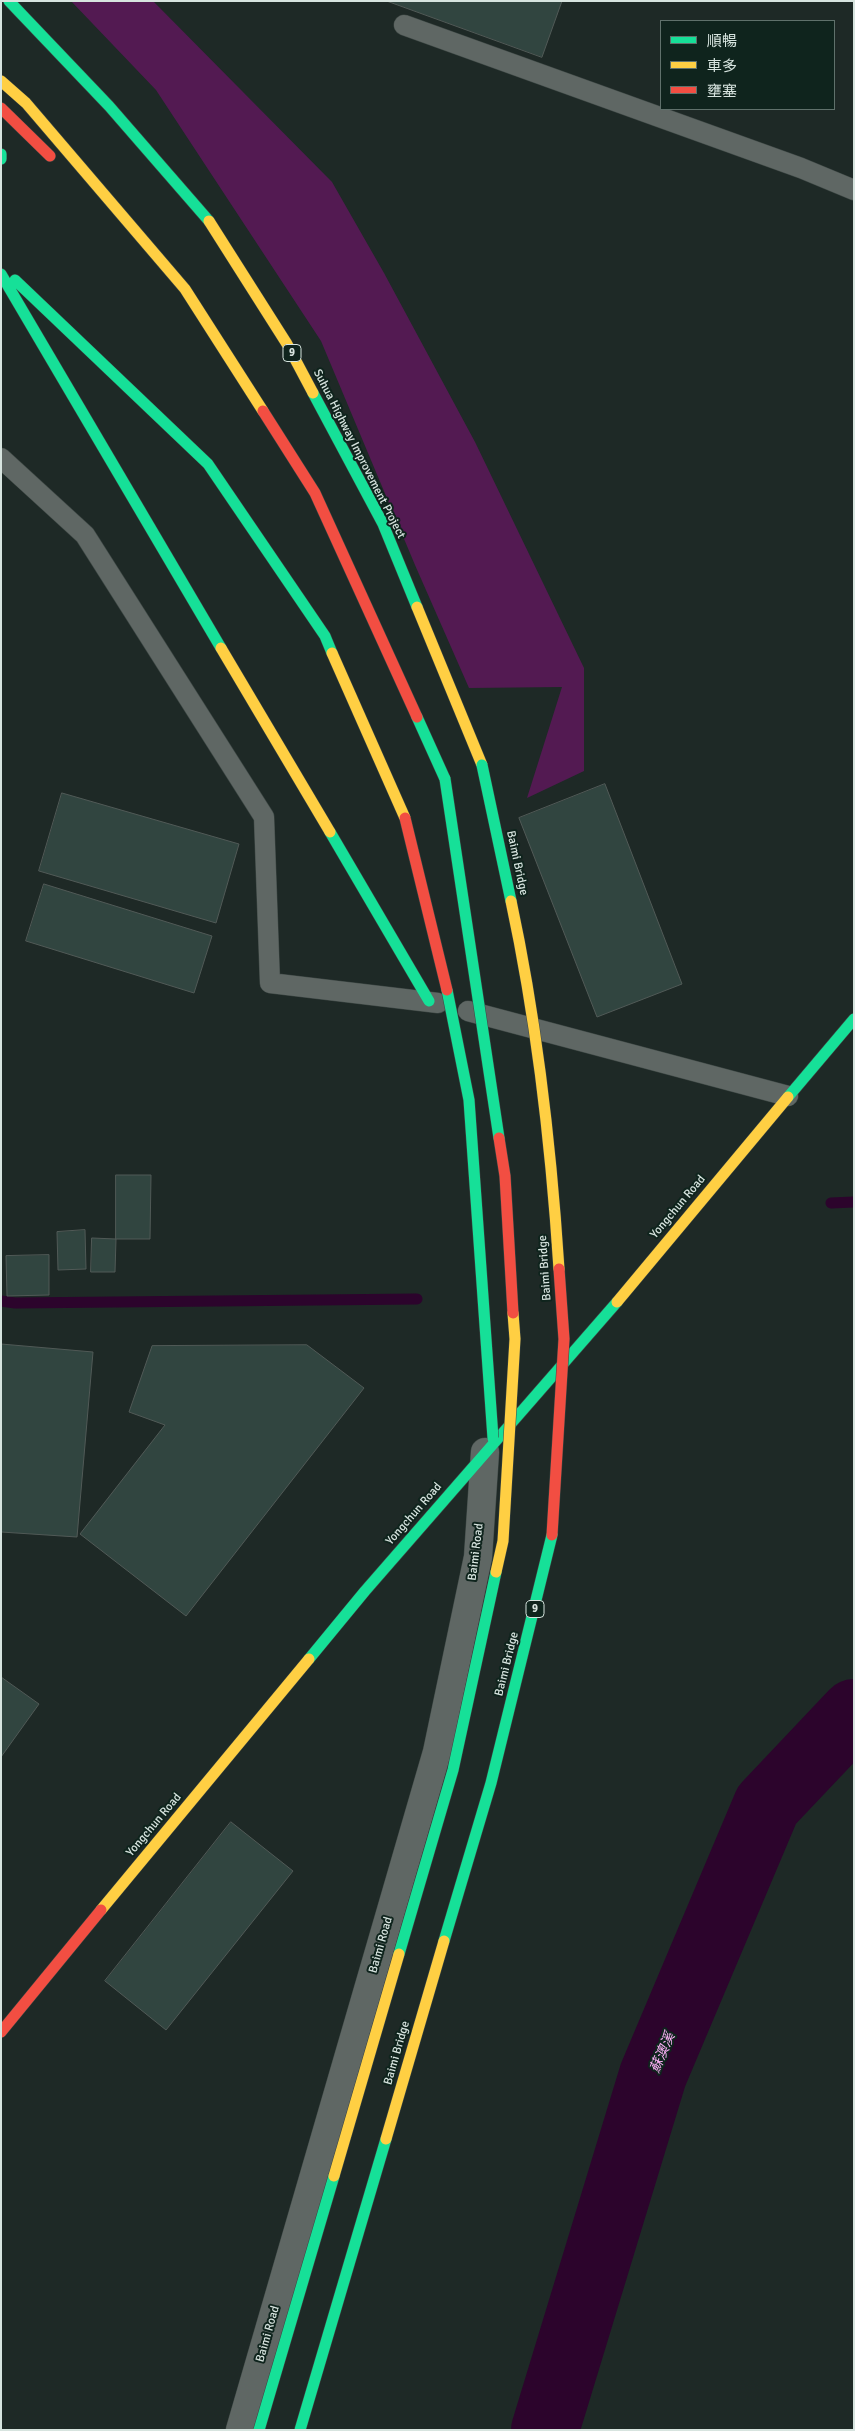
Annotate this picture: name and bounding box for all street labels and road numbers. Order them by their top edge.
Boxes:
road number: 9 [283,344,301,362]
street label: Suhua Highway Improvement Project [310,367,408,541]
street label: Baimi Bridge [503,829,531,897]
street label: Yongchun Road [647,1172,709,1242]
street label: Baimi Bridge [536,1235,554,1301]
street label: Yongchun Road [383,1480,445,1548]
street label: Baimi Road [465,1522,487,1582]
road number: 9 [526,1600,544,1618]
street label: Baimi Bridge [492,1630,522,1698]
street label: Yongchun Road [123,1790,185,1860]
street label: Baimi Road [366,1915,396,1975]
street label: Baimi Bridge [381,2019,413,2087]
street label: Baimi Road [253,2304,283,2364]

